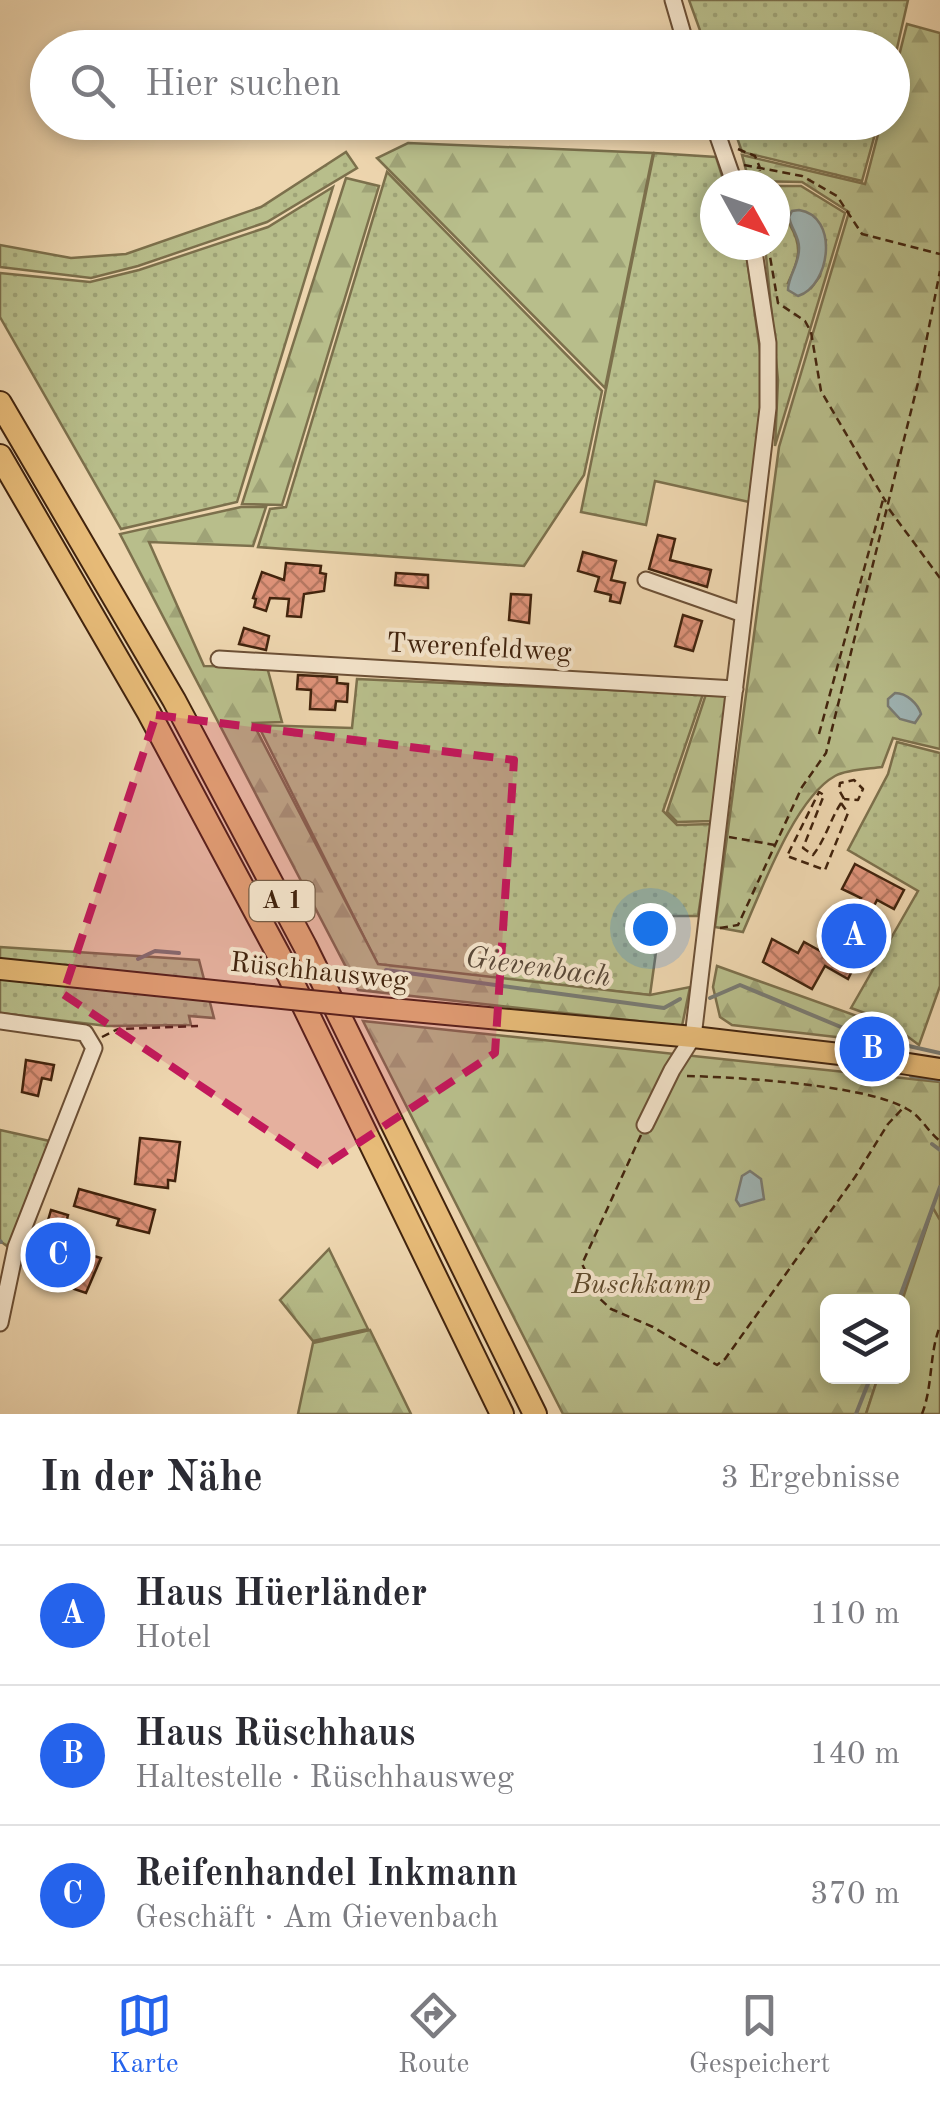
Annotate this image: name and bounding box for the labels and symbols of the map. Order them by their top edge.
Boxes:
north arrow [700,170,790,260]
street label: Twerenfeldweg [386,630,572,668]
road number: A 1 [250,881,314,921]
pin: A [822,898,886,974]
your location [625,903,676,954]
water label: Gievenbach [463,943,613,993]
street label: Rüschhausweg [228,950,410,996]
pin: B [840,1012,904,1086]
pin: C [26,1218,90,1292]
park label: Buschkamp [570,1272,711,1300]

